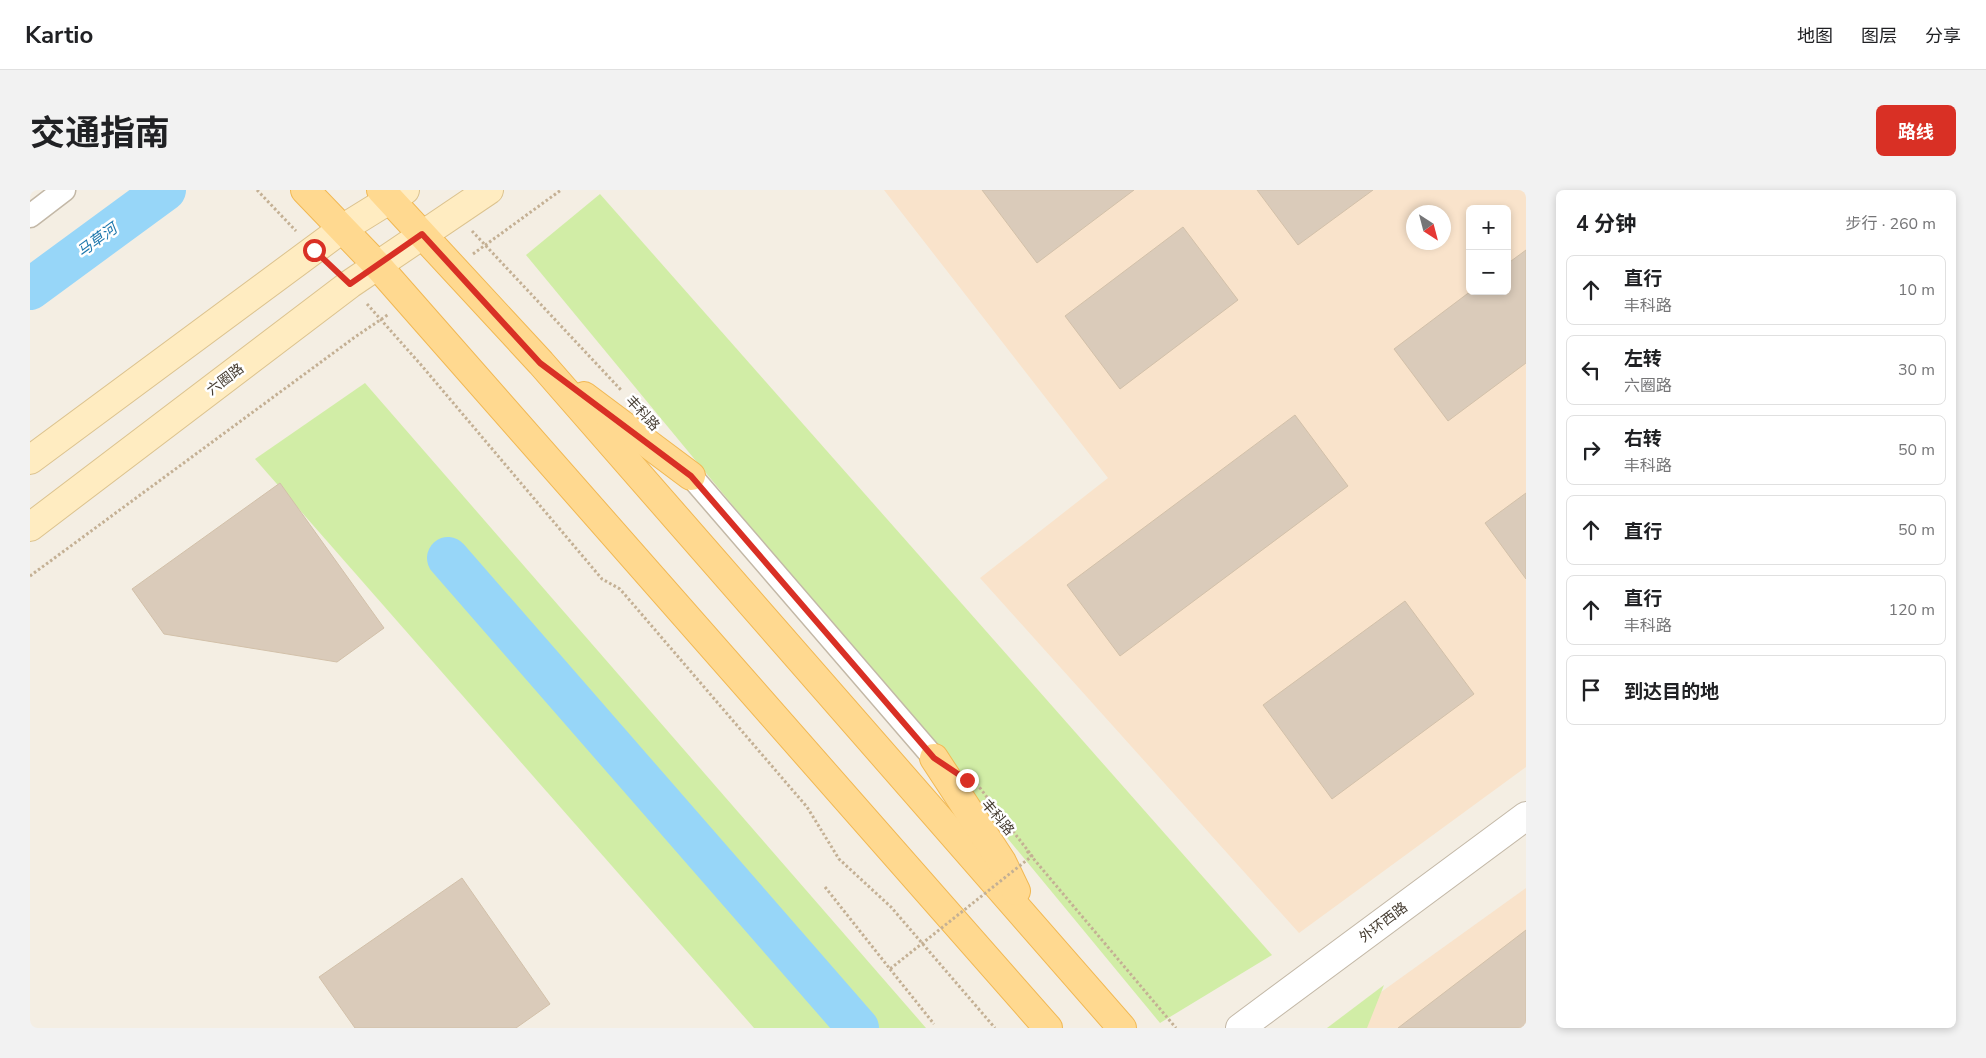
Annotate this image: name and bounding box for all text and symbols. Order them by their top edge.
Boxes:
text: Kartio [25,19,93,51]
text: 地图 [1797,24,1833,48]
text: 图层 [1861,24,1897,48]
text: 分享 [1925,24,1961,48]
button: 路线 [1876,105,1956,156]
text: 交通指南 [30,110,170,157]
north arrow [1406,205,1451,250]
map controls [1466,205,1511,295]
button: + [1466,205,1511,250]
text: 4 分钟 [1576,210,1636,238]
text: 步行 · 260 m [1846,213,1936,235]
water label: 马草河 [73,217,124,261]
route start [303,239,326,262]
button: − [1466,250,1511,295]
text: 直行 [1624,266,1662,292]
icon: ahead [1577,276,1605,304]
text: 10 m [1898,279,1935,301]
text: 丰科路 [1624,295,1672,317]
text: 左转 [1624,346,1662,372]
icon: left [1577,356,1605,384]
street label: 六圈路 [203,359,248,400]
text: 30 m [1898,359,1935,381]
text: 六圈路 [1624,375,1672,397]
street label: 丰科路 [621,392,664,435]
text: 右转 [1624,426,1662,452]
icon: right [1577,436,1605,464]
text: 50 m [1898,439,1935,461]
text: 丰科路 [1624,455,1672,477]
icon: ahead [1577,516,1605,544]
text: 直行 [1624,519,1662,545]
text: 50 m [1898,519,1935,541]
text: 直行 [1624,586,1662,612]
icon: ahead [1577,596,1605,624]
text: 120 m [1888,599,1935,621]
text: 丰科路 [1624,615,1672,637]
icon: arrive [1577,676,1605,704]
text: 到达目的地 [1624,679,1719,705]
route end [956,769,979,792]
street label: 丰科路 [977,795,1018,840]
street label: 外环西路 [1355,898,1411,947]

